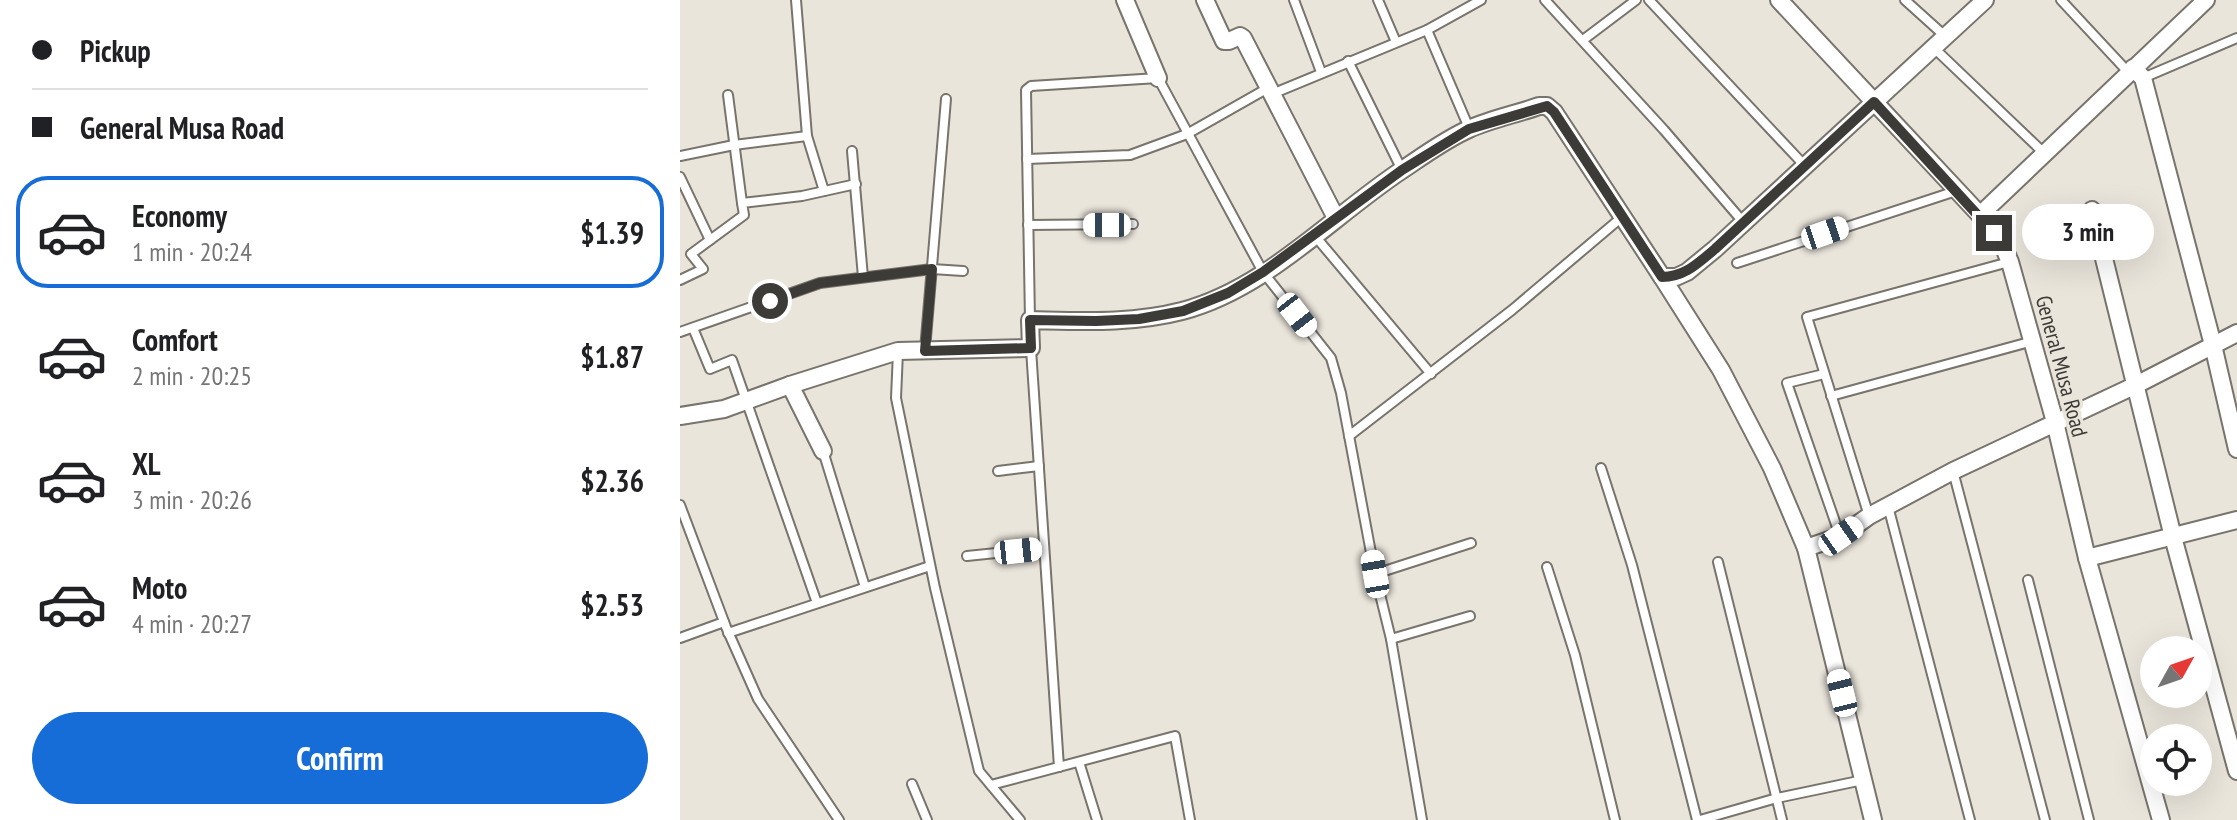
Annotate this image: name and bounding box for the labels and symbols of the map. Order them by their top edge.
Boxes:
callout: 3 min [2022,205,2154,261]
car [1083,213,1131,237]
car [1798,214,1852,252]
route end [1976,215,2012,251]
route start [752,283,788,319]
car [1273,289,1321,341]
street label: General Musa Road [2030,292,2094,440]
car [1814,512,1868,560]
car [993,537,1043,565]
car [1359,548,1391,600]
north arrow [2140,636,2212,708]
car [1825,667,1859,719]

